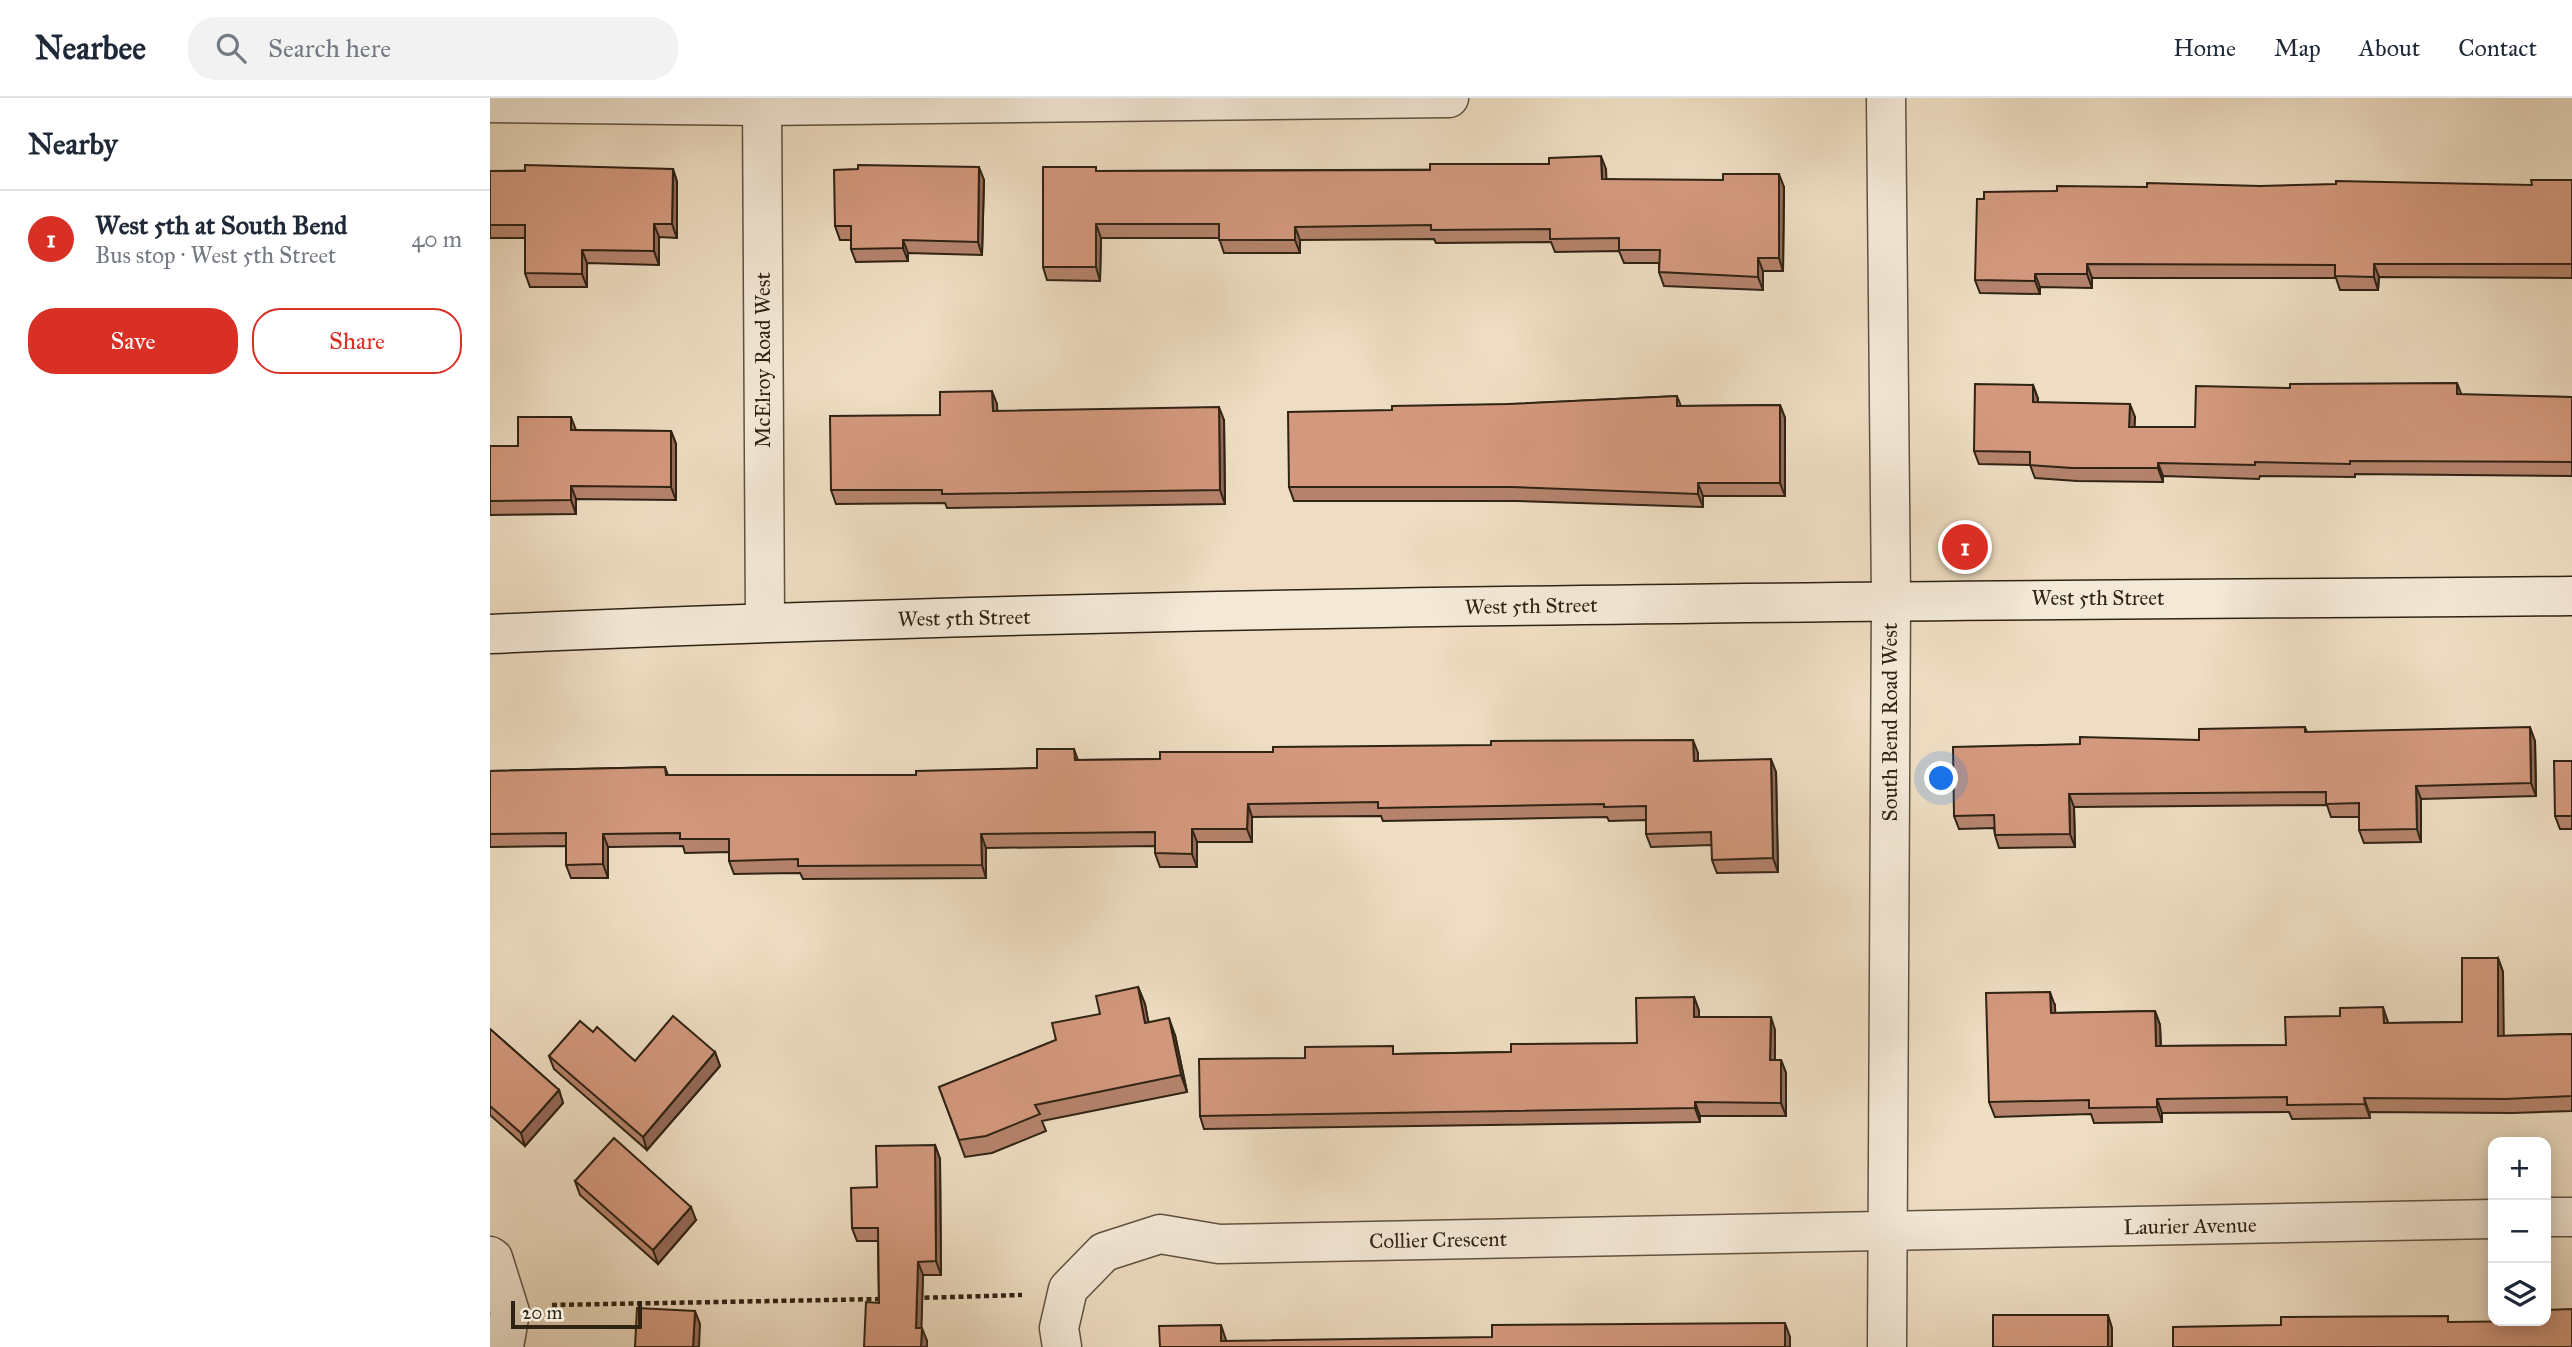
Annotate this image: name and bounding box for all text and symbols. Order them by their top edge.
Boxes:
search box [188,17,678,80]
text: Nearbee [35,28,146,68]
icon: search [212,29,250,67]
text: Search here [268,32,391,64]
text: Home [2173,33,2236,63]
text: Map [2274,33,2321,63]
text: About [2359,33,2420,63]
text: Contact [2458,33,2537,63]
text: Nearby [28,126,118,162]
text: West 5th at South Bend [95,209,347,241]
text: 1 [46,225,56,253]
text: 40 m [412,225,462,253]
text: Bus stop · West 5th Street [95,241,336,269]
street label: McElroy Road West [750,272,776,448]
button: Save [28,308,238,374]
button: Share [252,308,462,374]
pin: 1 [1942,521,1988,573]
street label: West 5th Street [2031,585,2165,611]
street label: West 5th Street [1464,592,1598,620]
street label: West 5th Street [897,604,1031,632]
street label: South Bend Road West [1877,622,1903,821]
your location [1924,761,1958,795]
map controls [2488,1137,2551,1326]
button: + [2488,1137,2551,1200]
button: − [2488,1200,2551,1263]
street label: Laurier Avenue [2123,1212,2257,1240]
street label: Collier Crescent [1369,1226,1508,1254]
button: layers [2488,1263,2551,1326]
scale bar [511,1298,642,1330]
text: 20 m [522,1301,563,1324]

